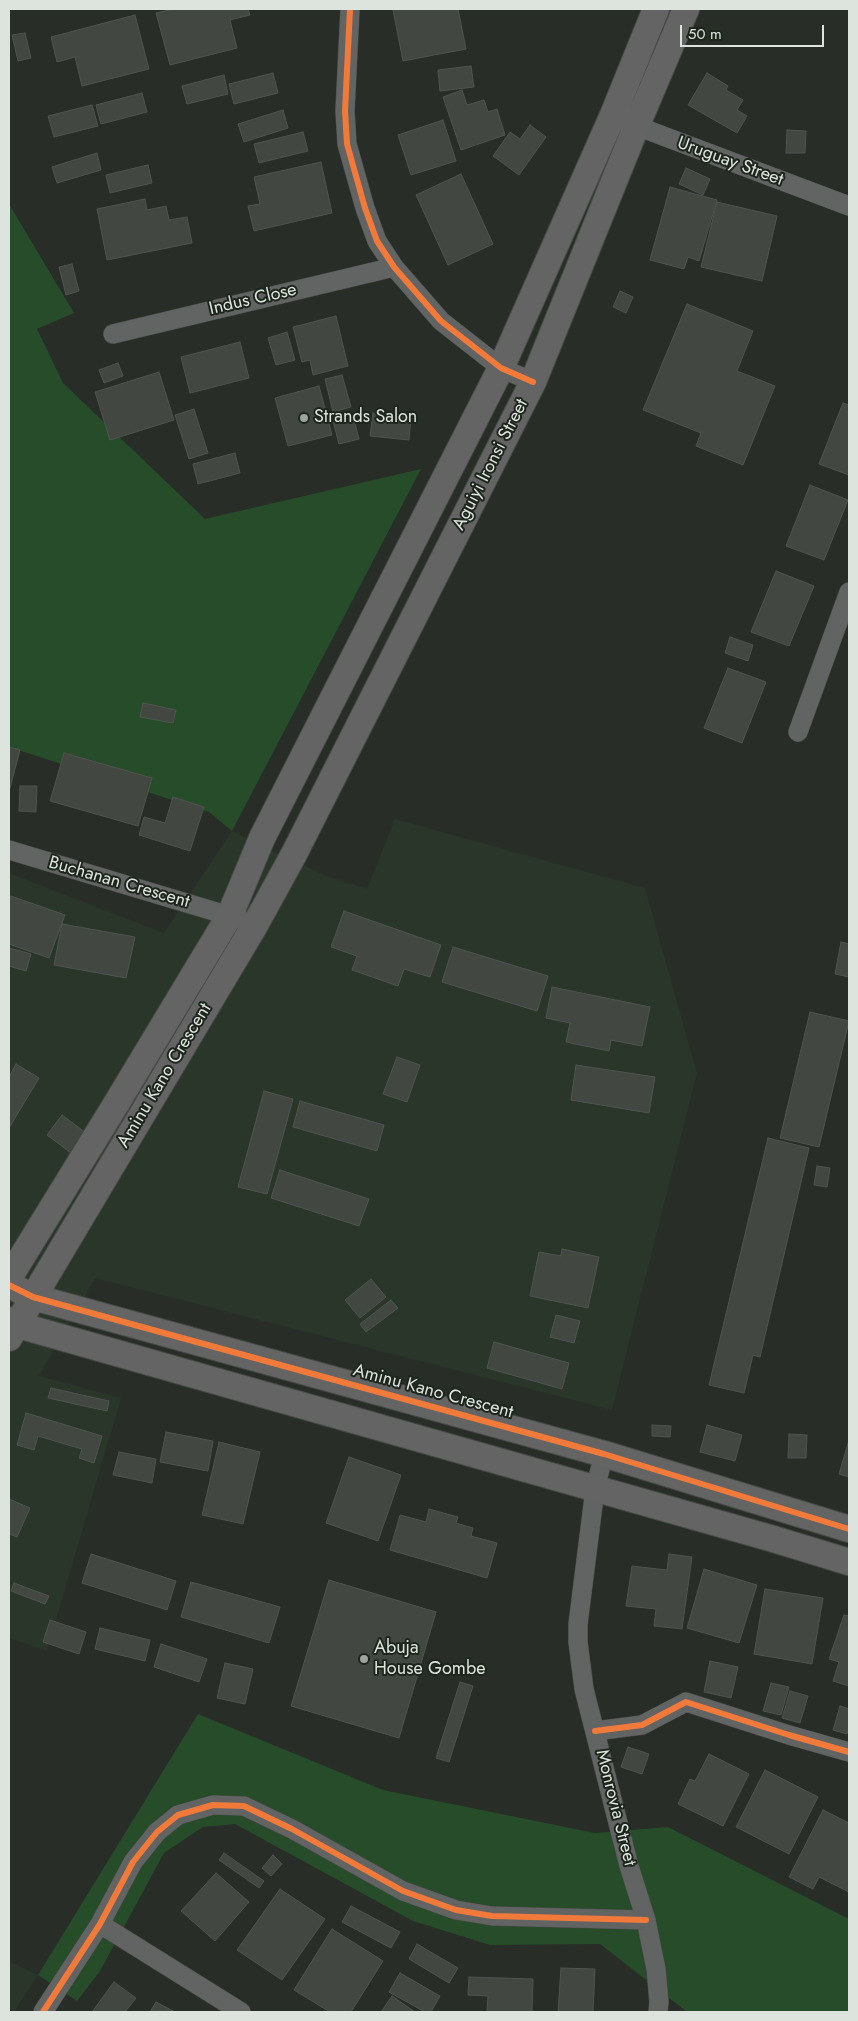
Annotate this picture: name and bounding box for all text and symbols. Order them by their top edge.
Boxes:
scale bar [683,15,827,47]
text: 50 m [688,23,722,45]
street label: Uruguay Street [674,133,786,191]
street label: Indus Close [207,279,299,321]
street label: Aguiyi Ironsi Street [449,396,533,534]
place label: Strands Salon [314,407,417,429]
marker: Strands Salon [298,412,310,424]
street label: Buchanan Crescent [46,853,192,913]
street label: Aminu Kano Crescent [113,1000,217,1152]
street label: Aminu Kano Crescent [351,1360,515,1424]
place label: Abuja House Gombe [374,1638,485,1680]
marker: Abuja House Gombe [358,1653,370,1665]
street label: Monrovia Street [590,1748,640,1868]

